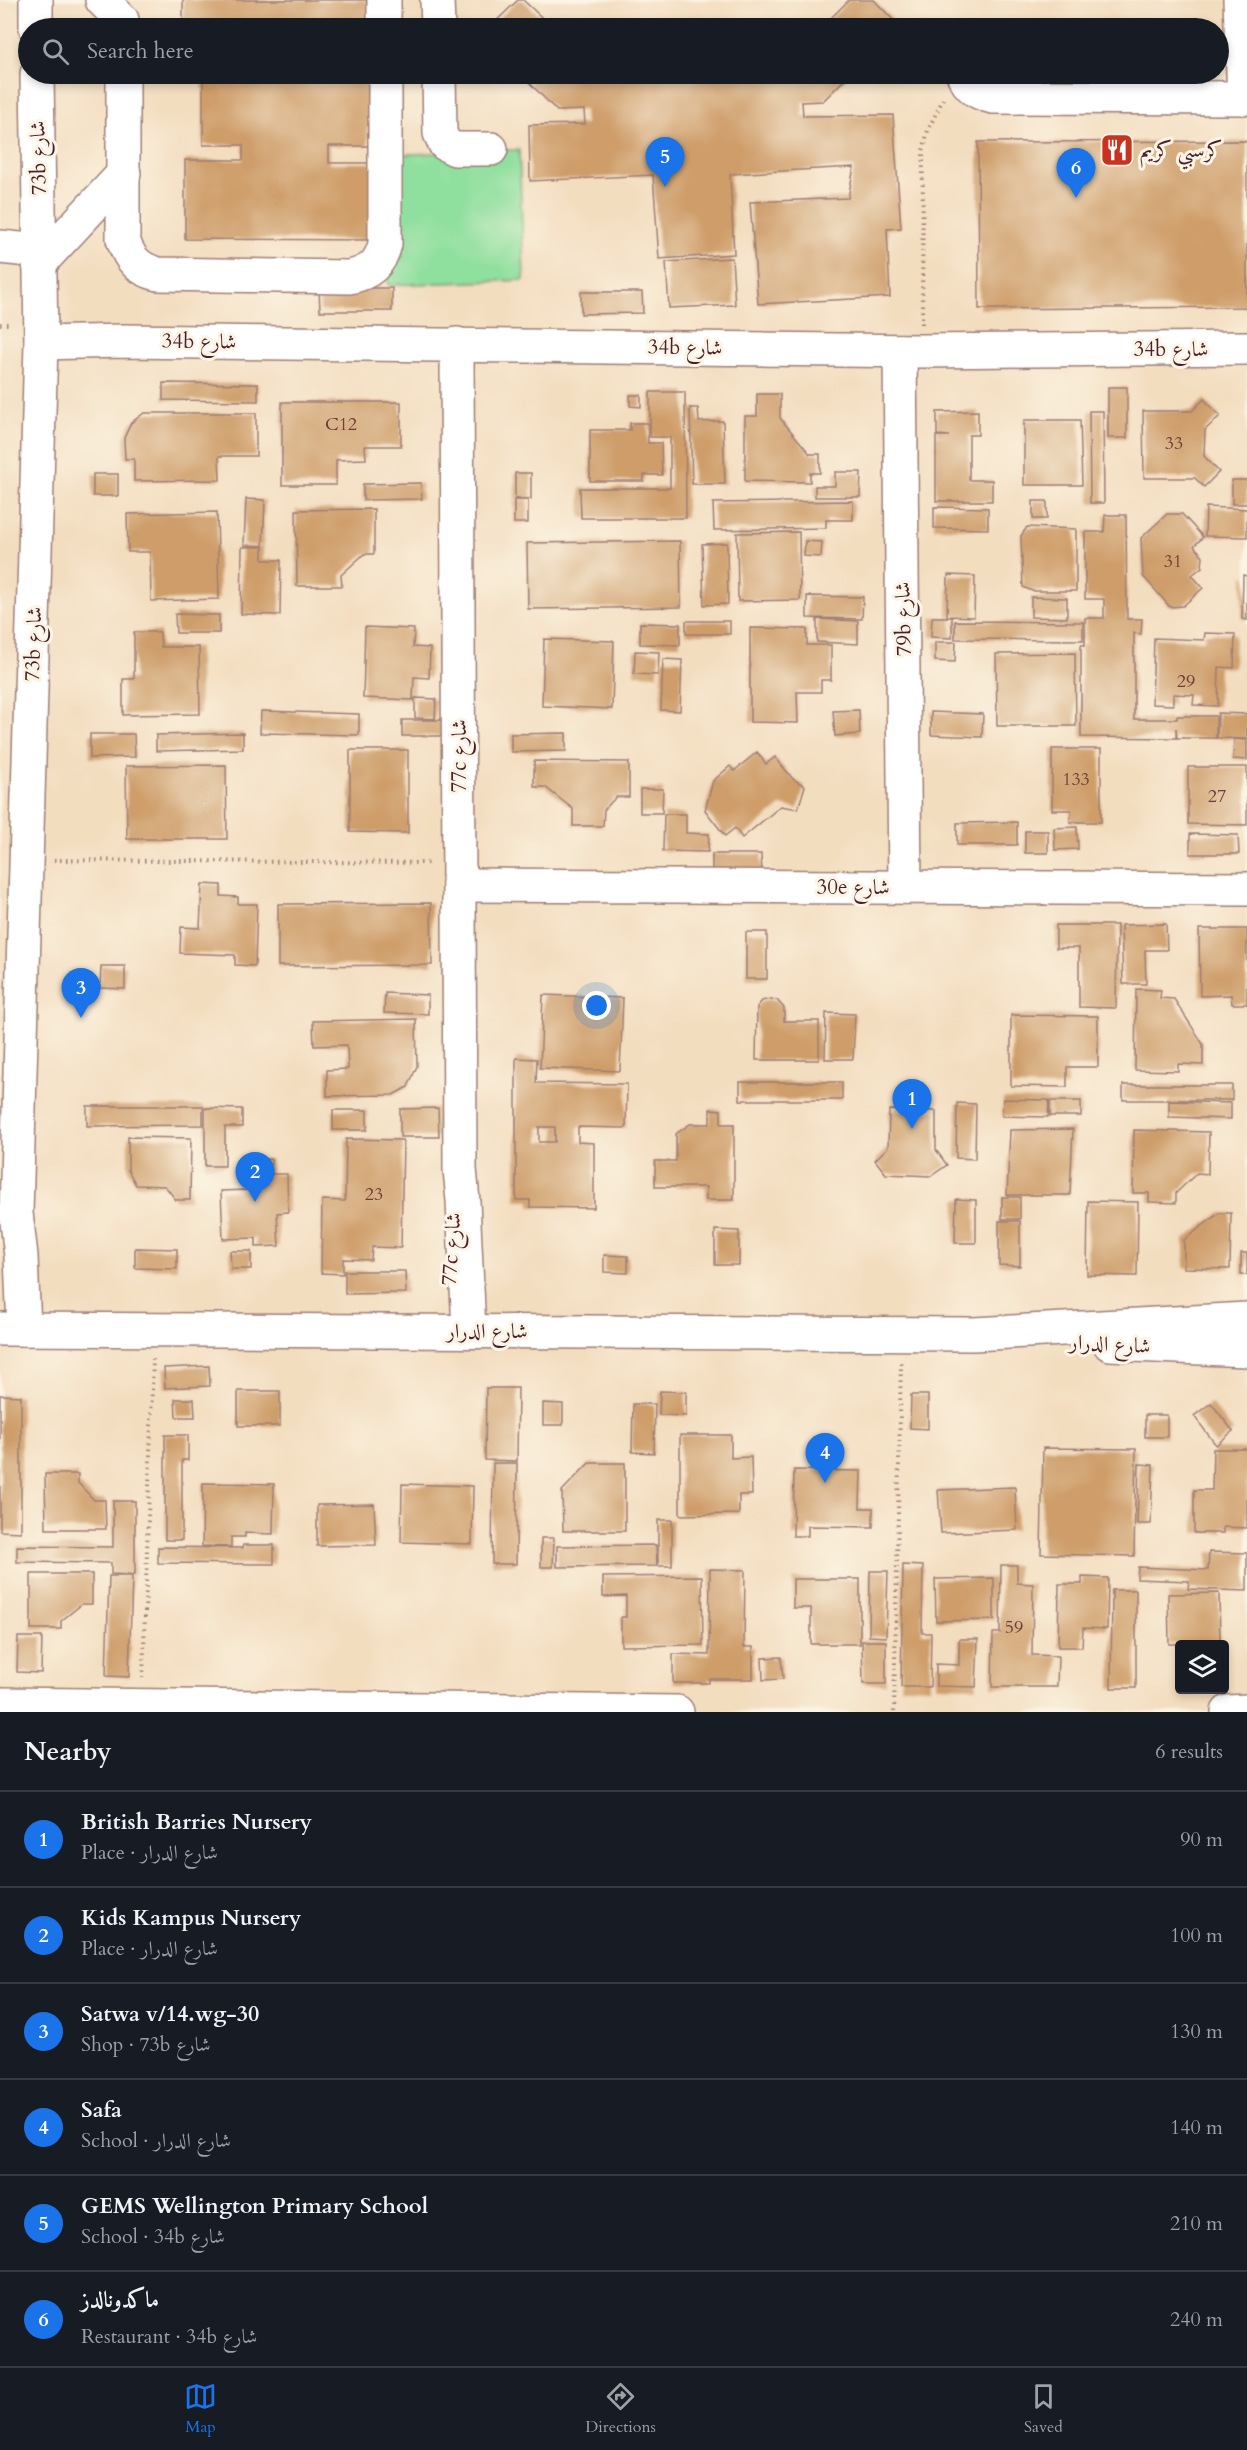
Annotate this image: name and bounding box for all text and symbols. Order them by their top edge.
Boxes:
search box [18,18,1229,84]
icon: search [39,35,72,68]
text: Search here [87,36,194,66]
street label: 73b شارع [23,120,57,196]
restaurant icon: كرسبي كريم [1099,132,1135,168]
place label: كرسبي كريم [1140,136,1222,170]
pin: 5 [646,138,684,187]
pin: 6 [1056,148,1096,198]
street label: 34b شارع [161,326,237,360]
street label: 34b شارع [647,332,723,366]
street label: 34b شارع [1134,335,1208,367]
house number: C12 [325,412,357,437]
house number: 33 [1165,431,1183,456]
house number: 31 [1164,549,1182,574]
street label: 79b شارع [888,581,922,657]
street label: 73b شارع [18,606,52,682]
house number: 29 [1177,669,1195,694]
street label: 77c شارع [445,719,477,793]
house number: 133 [1062,767,1090,792]
house number: 27 [1208,784,1226,809]
street label: 30e شارع [816,873,890,905]
pin: 3 [62,968,100,1018]
your location [582,991,611,1020]
pin: 1 [892,1080,932,1129]
pin: 2 [236,1152,274,1202]
house number: 23 [365,1182,383,1207]
street label: 77c شارع [434,1212,472,1287]
street label: شارع الدرار [444,1317,528,1349]
street label: شارع الدرار [1067,1328,1151,1364]
pin: 4 [806,1434,844,1483]
house number: 59 [1005,1615,1023,1640]
map controls [1175,1640,1229,1694]
button: layers [1175,1640,1229,1694]
text: Nearby [24,1734,112,1769]
text: 6 results [1155,1738,1223,1765]
text: British Barries Nursery [81,1807,312,1837]
text: 1 [38,1826,49,1853]
text: 90 m [1180,1826,1223,1853]
text: Place · شارع الدرار [81,1839,218,1866]
text: Kids Kampus Nursery [81,1903,301,1933]
text: 2 [38,1922,49,1949]
text: 100 m [1170,1922,1223,1949]
text: Place · شارع الدرار [81,1935,218,1962]
text: Satwa v/14.wg-30 [81,1999,259,2029]
text: 3 [38,2018,49,2045]
text: 130 m [1170,2018,1223,2045]
text: Shop · 73b شارع [81,2031,211,2058]
text: Safa [81,2095,122,2125]
text: 4 [38,2114,49,2141]
text: 140 m [1170,2114,1223,2141]
text: School · شارع الدرار [81,2127,231,2154]
text: GEMS Wellington Primary School [81,2191,428,2221]
text: 5 [38,2210,49,2237]
text: 210 m [1170,2210,1223,2237]
text: School · 34b شارع [81,2223,225,2250]
text: ماكدونالدز [81,2285,159,2315]
text: 6 [38,2306,49,2333]
text: 240 m [1170,2306,1223,2333]
text: Restaurant · 34b شارع [81,2323,257,2350]
tab: Map [184,2380,217,2438]
tab: Directions [585,2380,656,2438]
tab: Saved [1024,2380,1063,2438]

